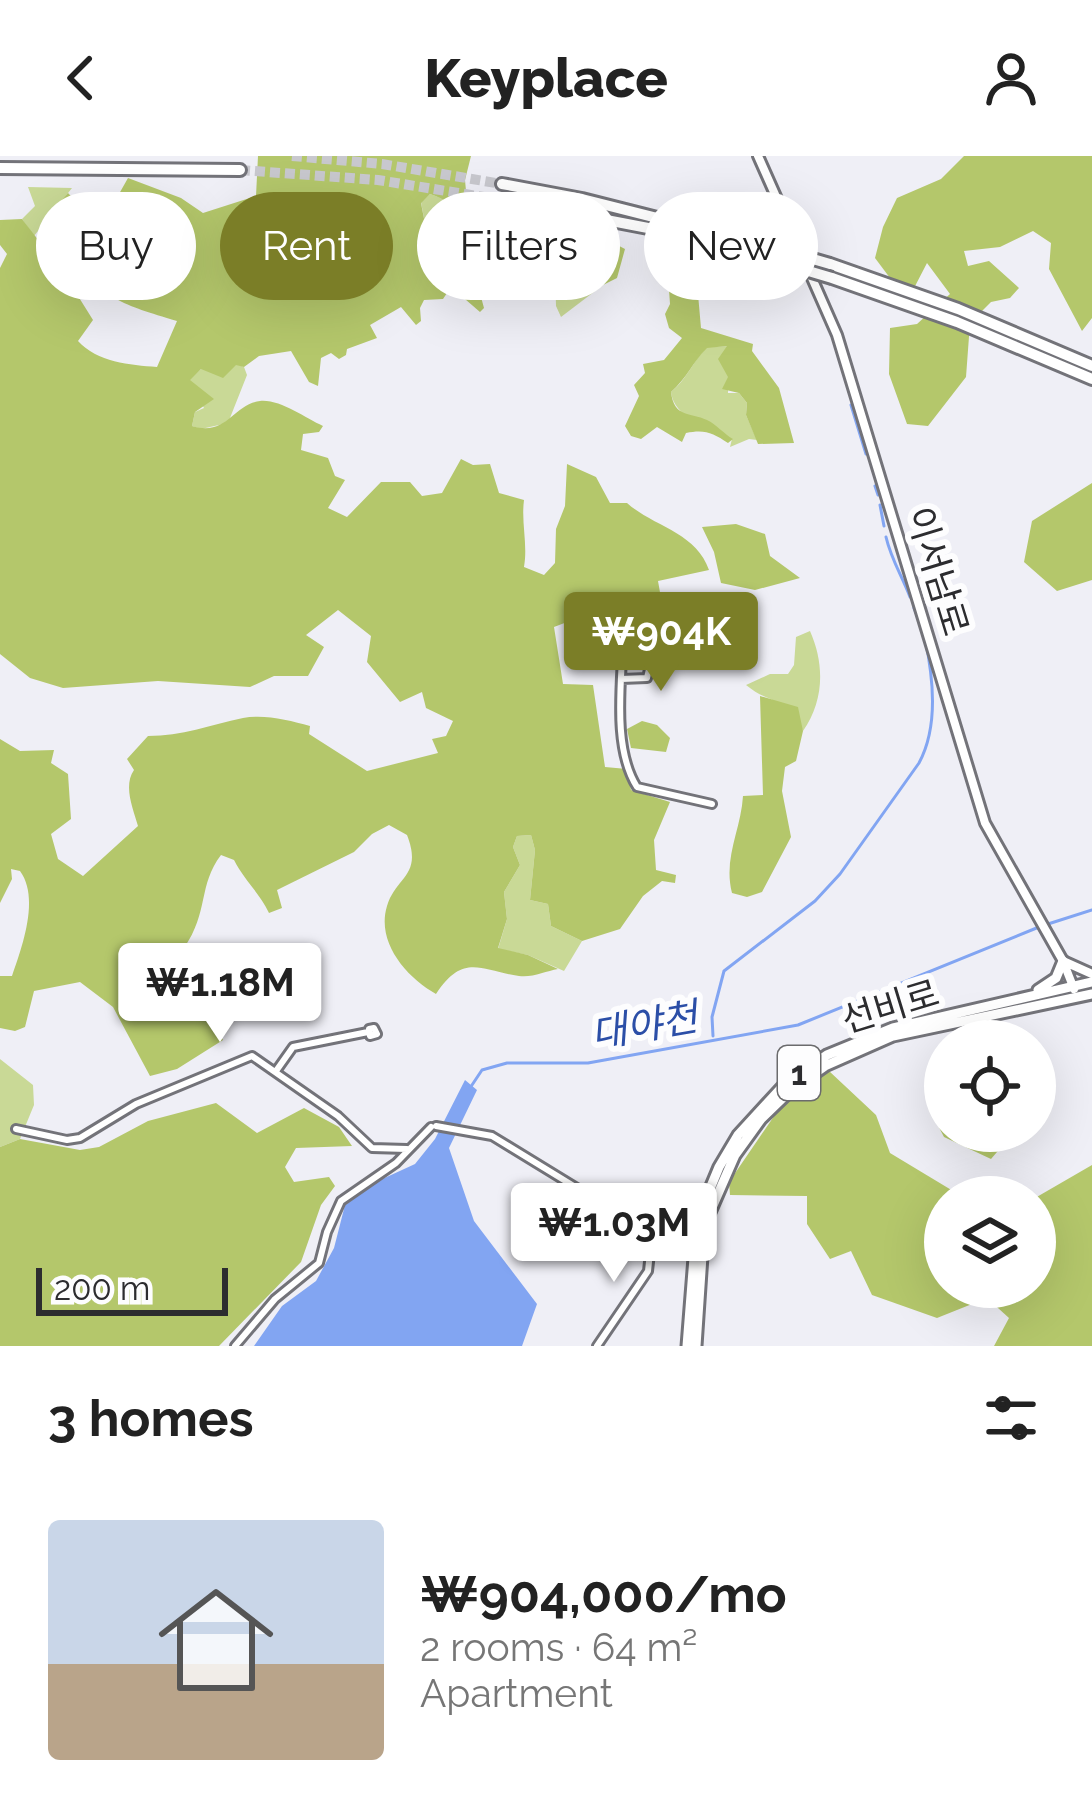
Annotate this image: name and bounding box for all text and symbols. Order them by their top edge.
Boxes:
icon: back [48,45,114,111]
icon: person [978,45,1044,111]
text: Keyplace [424,46,668,110]
chip: Buy [36,192,196,300]
chip: Rent [220,192,393,300]
chip: Filters [417,192,620,300]
chip: New [644,192,818,300]
street label: 이서남로 [899,502,977,640]
pin: ₩904K [577,592,745,694]
text: ₩904K [591,608,731,654]
pin: ₩1.18M [122,943,318,1045]
text: ₩1.18M [145,959,295,1005]
street label: 선비로 [836,971,944,1041]
water label: 대야천 [587,992,705,1057]
map controls [924,1020,1056,1308]
button: locate [924,1020,1056,1152]
road number: 1 [778,1046,820,1100]
button: layers [924,1176,1056,1308]
pin: ₩1.03M [516,1183,712,1285]
text: ₩1.03M [538,1199,690,1245]
scale bar [36,1262,228,1315]
text: 200 m [54,1269,150,1308]
icon: filters [978,1385,1044,1451]
text: 3 homes [48,1388,254,1448]
text: ₩904,000/mo [420,1564,787,1624]
icon: home [144,1568,288,1712]
text: 2 rooms · 64 m² [420,1624,697,1670]
text: Apartment [420,1670,613,1716]

